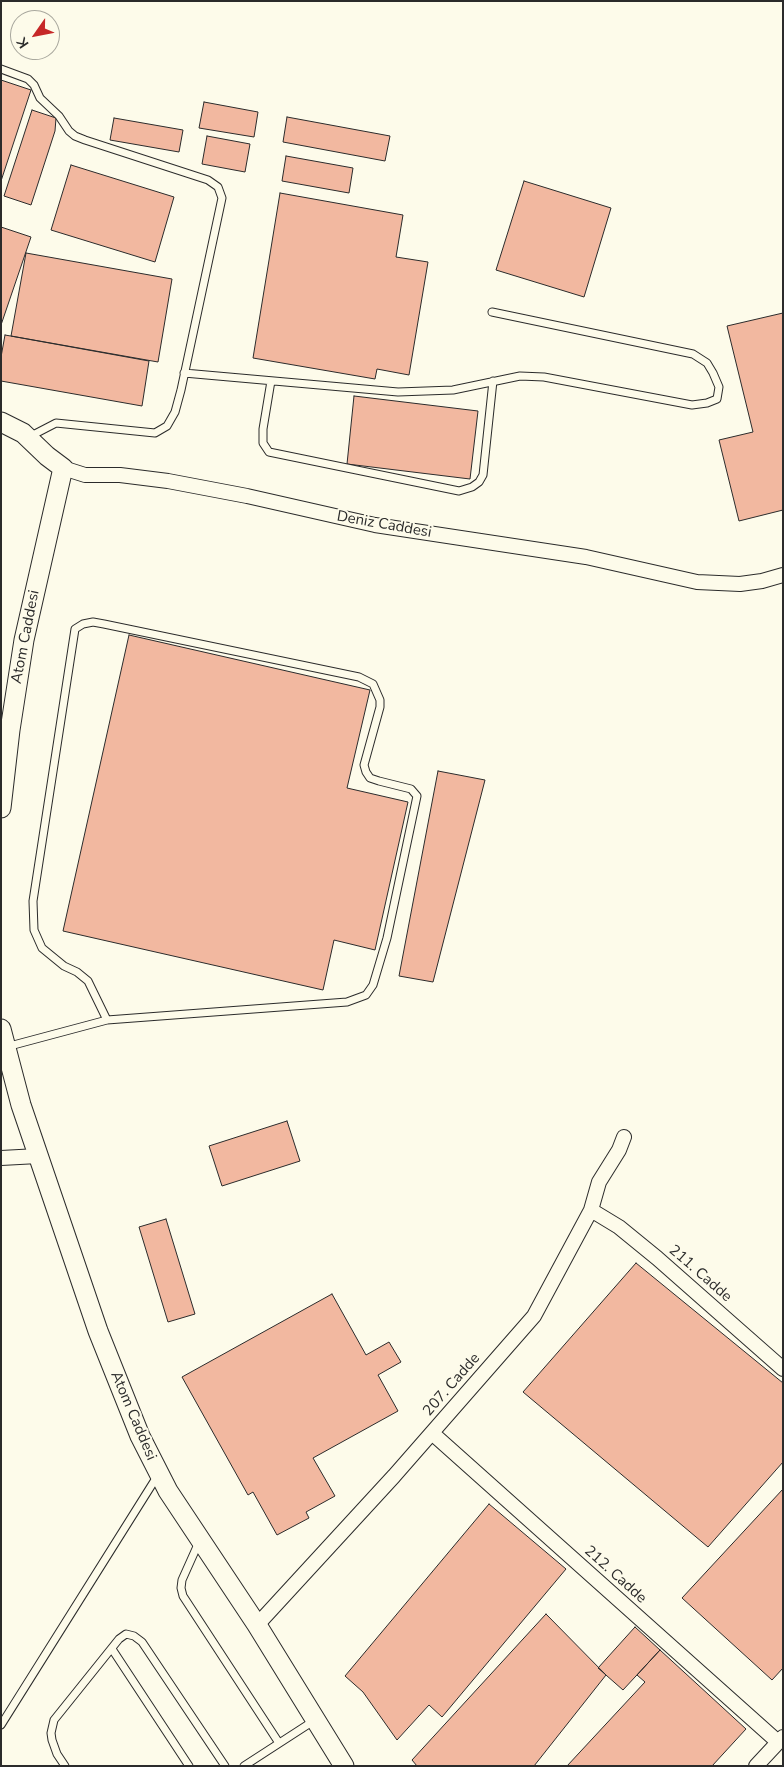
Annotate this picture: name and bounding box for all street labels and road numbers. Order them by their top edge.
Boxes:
street label: Deniz Caddesi [335,508,433,542]
street label: Atom Caddesi [8,589,44,685]
street label: 211. Cadde [665,1242,735,1306]
street label: 207. Cadde [420,1350,484,1420]
street label: Atom Caddesi [106,1369,160,1463]
street label: 212. Cadde [580,1542,650,1608]

